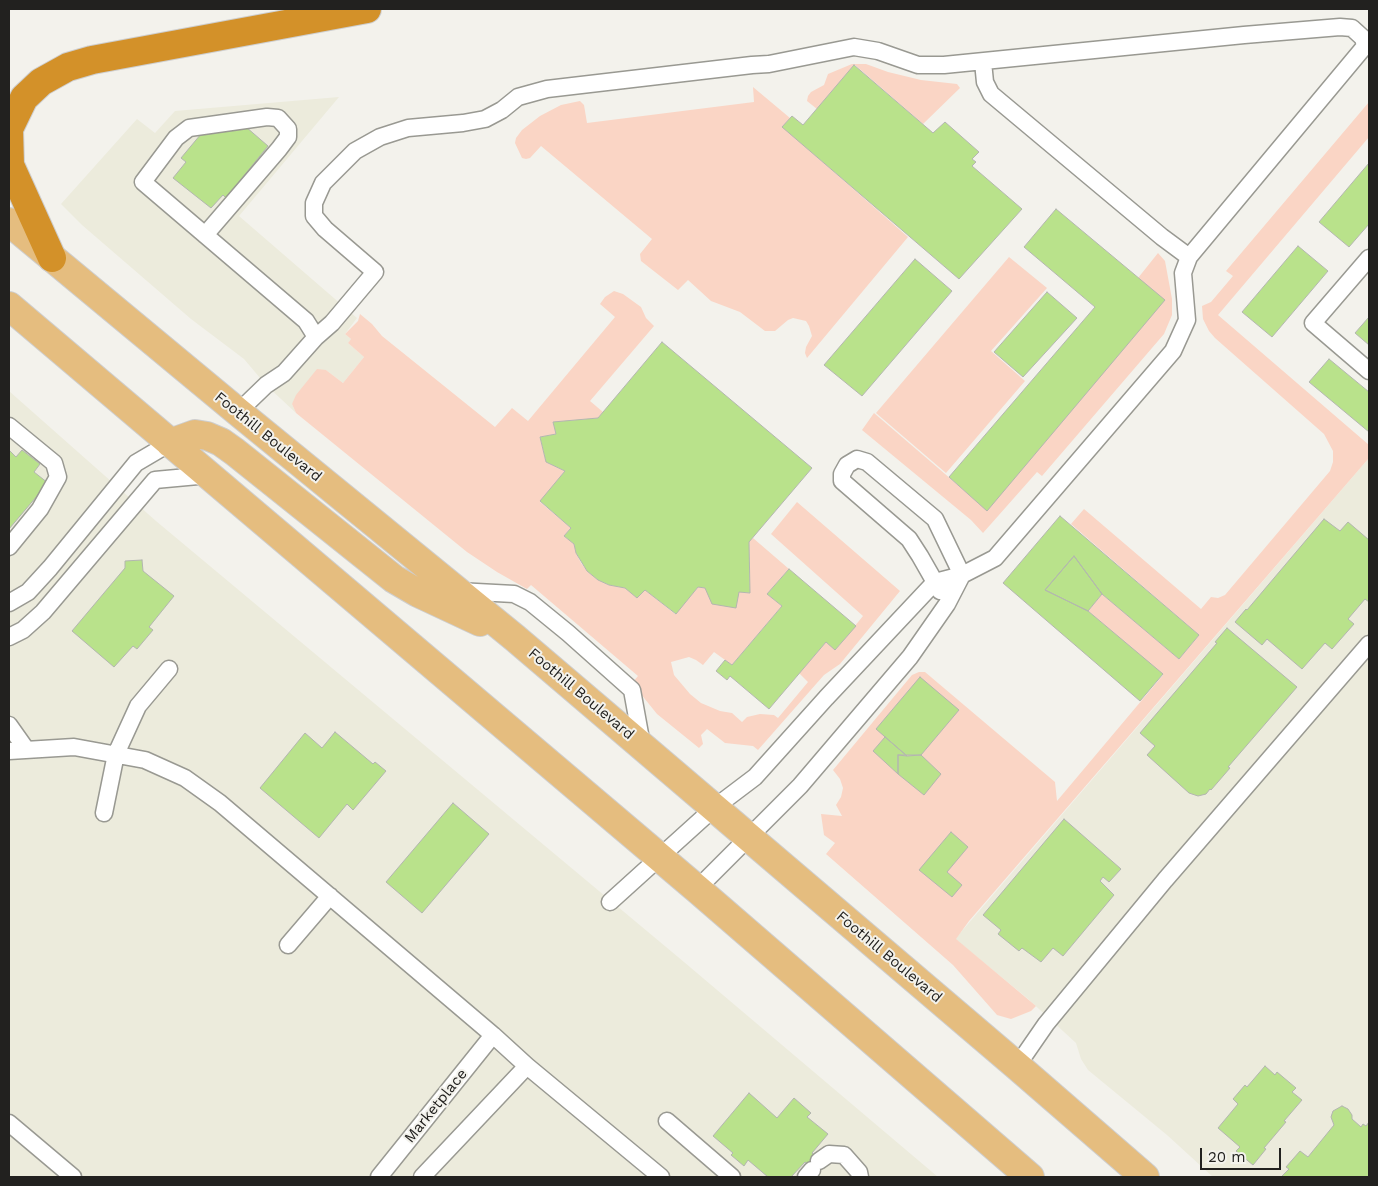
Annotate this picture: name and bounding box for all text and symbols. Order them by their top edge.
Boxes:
street label: Foothill Boulevard [211,388,325,486]
street label: Foothill Boulevard [524,645,638,743]
street label: Foothill Boulevard [832,908,946,1006]
street label: Marketplace [401,1065,471,1147]
scale bar [1203,1138,1284,1170]
text: 20 m [1208,1148,1246,1166]

